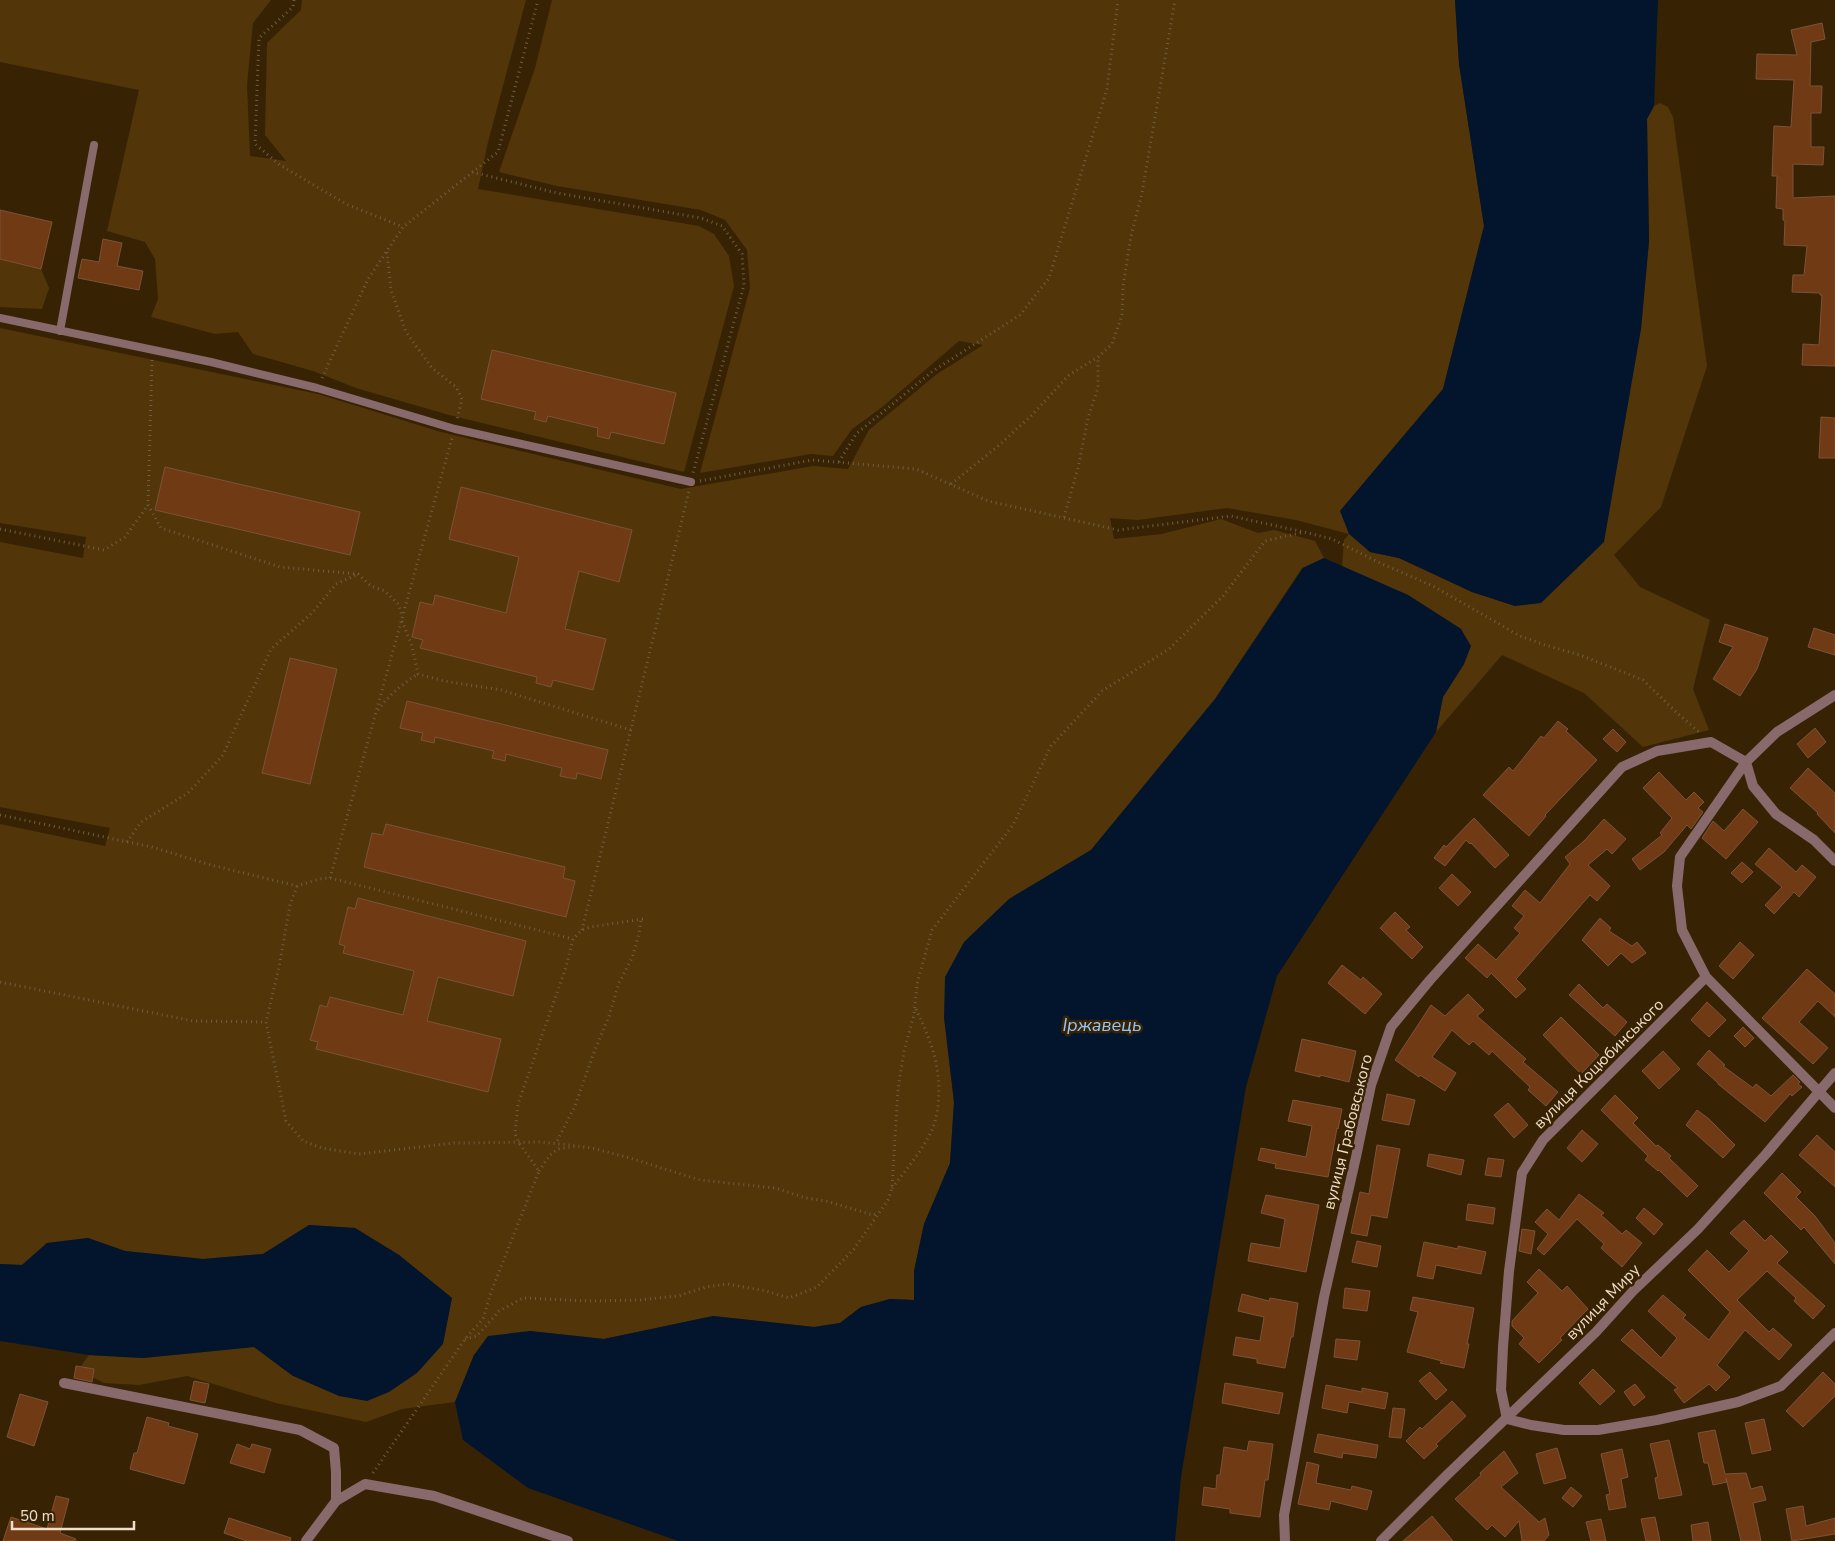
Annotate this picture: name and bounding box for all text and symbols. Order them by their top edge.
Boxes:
street label: вулиця Коцюбинського [1529,994,1669,1134]
water label: Іржавець [1062,1013,1142,1037]
street label: вулиця Грабовського [1318,1052,1378,1212]
street label: вулиця Миру [1561,1259,1645,1345]
scale bar [12,1498,135,1530]
text: 50 m [20,1506,55,1526]

